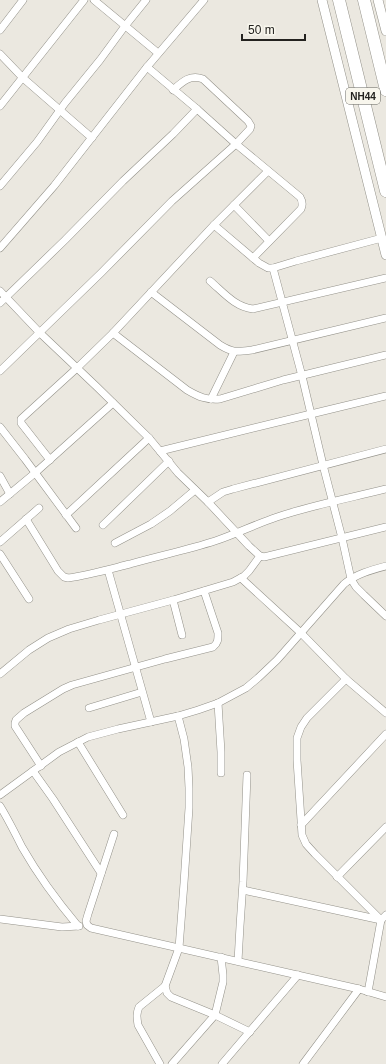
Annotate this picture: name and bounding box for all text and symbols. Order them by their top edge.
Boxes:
scale bar [242,16,305,42]
text: 50 m [248,23,275,37]
road number: NH44 [346,88,380,104]

